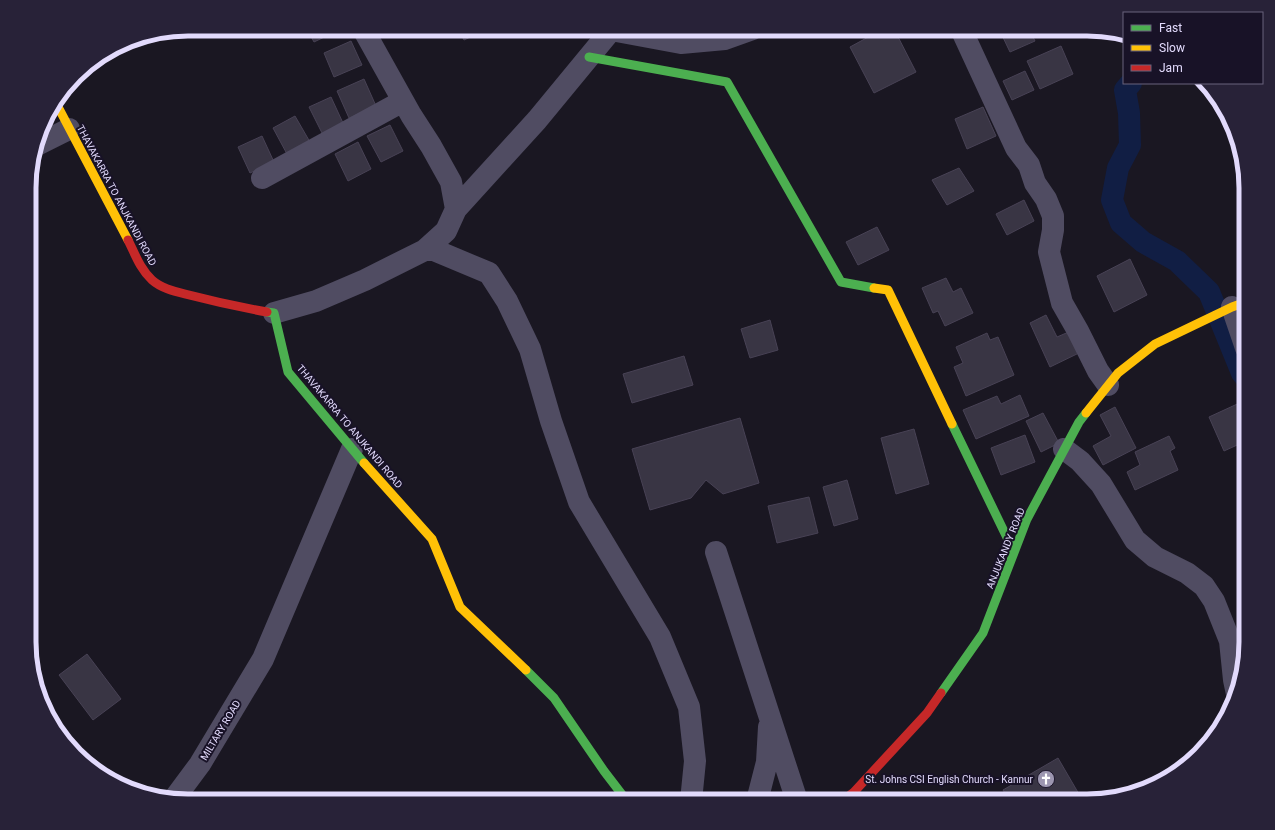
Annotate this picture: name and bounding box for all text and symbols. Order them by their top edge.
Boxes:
legend [1123,12,1263,84]
text: Fast [1159,21,1182,35]
text: Slow [1159,41,1185,55]
text: Jam [1159,61,1183,75]
street label: THAVAKARRA TO ANJKANDI ROAD [75,123,158,267]
street label: THAVAKARRA TO ANJKANDI ROAD [295,362,405,490]
street label: ANJUKANDY ROAD [984,506,1027,590]
street label: MILTARY ROAD [198,698,243,762]
church icon: St. Johns CSI English Church - Kannur [1036,769,1056,789]
place label: St. Johns CSI English Church - Kannur [865,774,1034,785]

